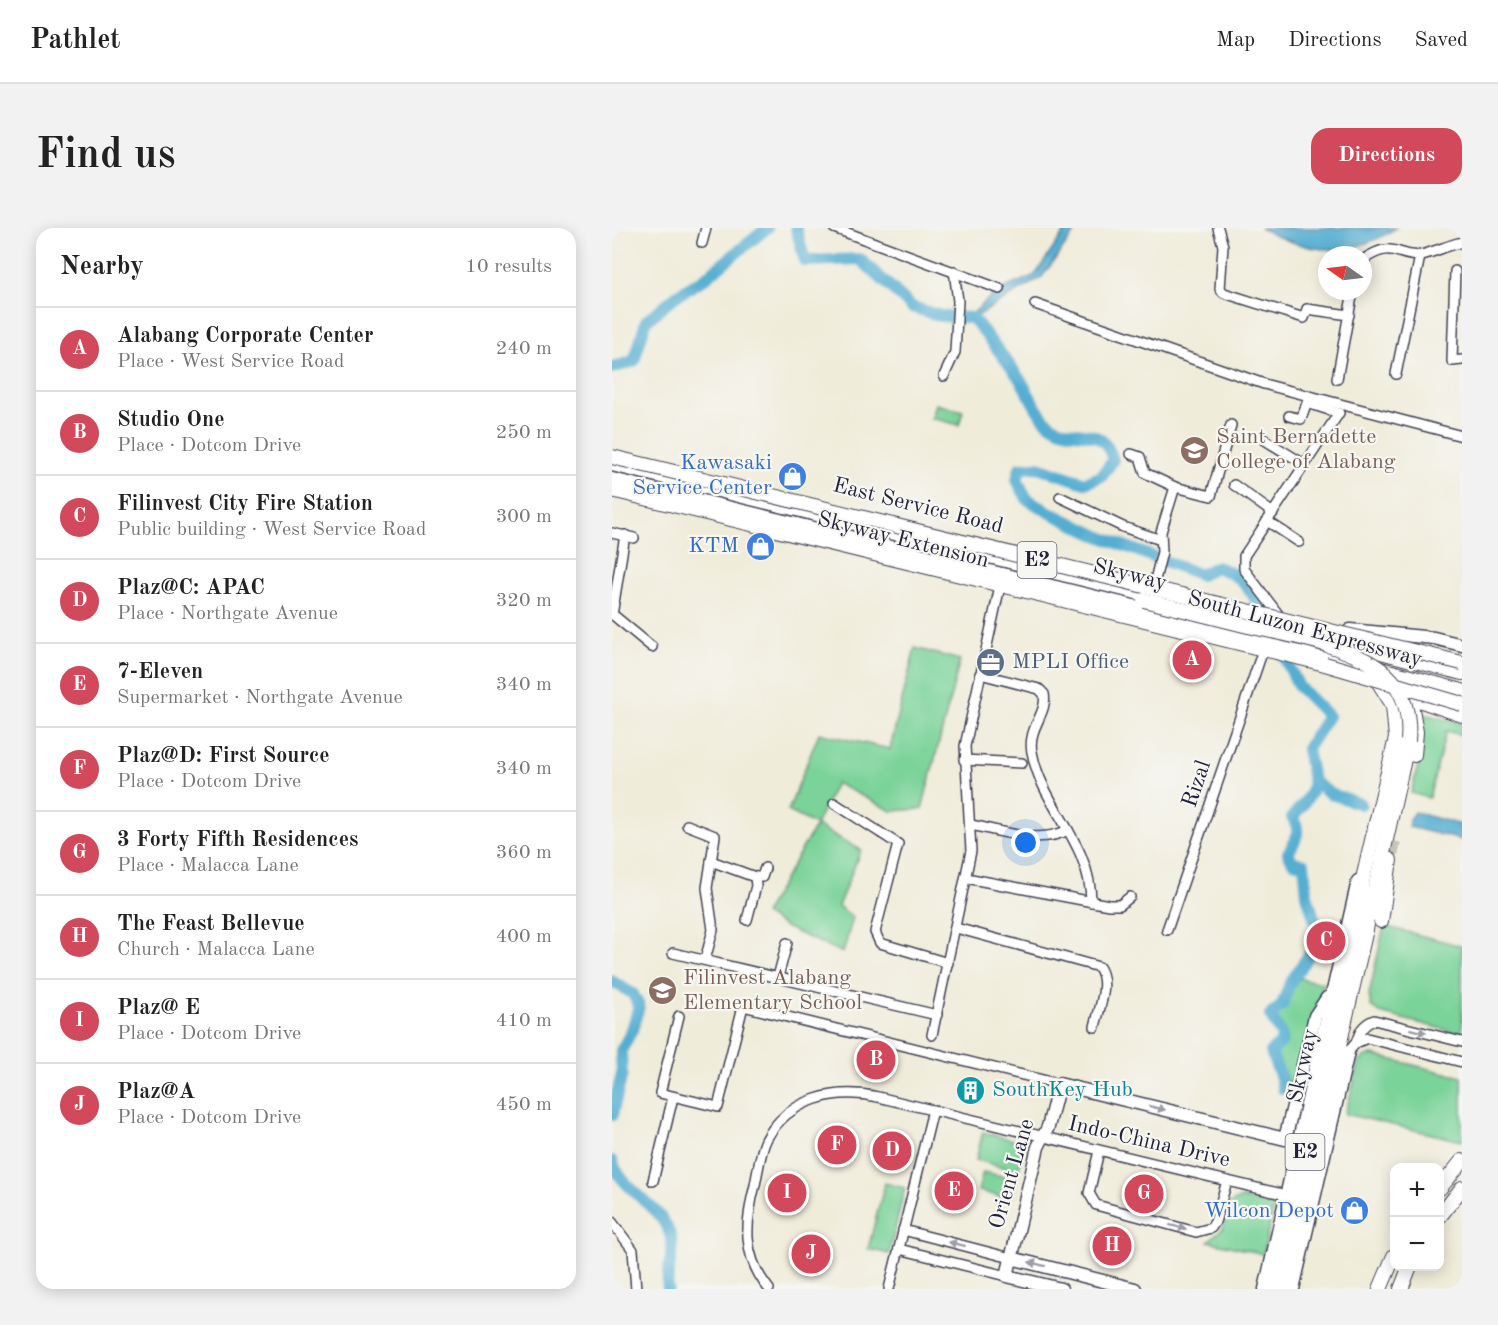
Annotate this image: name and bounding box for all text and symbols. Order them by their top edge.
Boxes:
text: Pathlet [30,27,121,55]
text: Map [1216,30,1255,51]
text: Directions [1288,30,1382,51]
text: Saved [1415,30,1468,51]
button: Directions [1311,128,1462,184]
text: Find us [36,135,175,177]
north arrow [1318,246,1372,300]
text: Nearby [60,254,144,280]
text: 10 results [465,257,552,277]
text: Alabang Corporate Center [117,325,373,347]
text: A [72,339,87,359]
text: 240 m [496,339,552,359]
text: Place · West Service Road [117,352,344,372]
text: Studio One [117,409,225,431]
text: B [72,423,87,443]
text: 250 m [496,423,552,443]
place label: Saint Bernadette College of Alabang [1216,426,1396,473]
school or university icon: Saint Bernadette College of Alabang [1179,434,1211,466]
text: Place · Dotcom Drive [117,436,301,456]
place label: Kawasaki Service Center [632,452,772,499]
shop icon: Kawasaki Service Center [777,460,809,492]
street label: East Service Road [831,474,1005,538]
text: Filinvest City Fire Station [117,493,373,515]
text: C [73,507,86,527]
text: 300 m [496,507,552,527]
street label: Skyway Extension [815,508,991,572]
text: Public building · West Service Road [117,520,426,540]
shop icon: KTM [744,530,776,562]
place label: KTM [688,535,739,557]
road number: E2 [1018,542,1056,578]
street label: Skyway [1091,555,1170,595]
text: Plaz@C: APAC [117,577,265,599]
street label: South Luzon Expressway [1185,587,1425,671]
text: D [72,591,87,611]
text: 320 m [496,591,552,611]
text: Place · Northgate Avenue [117,604,338,624]
pin: A [1172,638,1212,682]
office icon: MPLI Office [975,646,1007,678]
place label: MPLI Office [1012,651,1129,673]
text: 7-Eleven [117,661,203,683]
text: E [73,675,86,695]
text: 340 m [496,675,552,695]
text: Supermarket · Northgate Avenue [117,688,403,708]
text: Plaz@D: First Source [117,745,330,767]
street label: Rizal [1179,758,1215,810]
text: F [73,759,86,779]
text: 340 m [496,759,552,779]
text: Place · Dotcom Drive [117,772,301,792]
your location [1011,828,1040,857]
text: 3 Forty Fifth Residences [117,829,358,851]
text: G [72,843,87,863]
text: 360 m [496,843,552,863]
text: Place · Malacca Lane [117,856,299,876]
text: The Feast Bellevue [117,913,305,935]
pin: C [1306,918,1346,964]
text: H [71,927,88,947]
text: 400 m [496,927,552,947]
text: Church · Malacca Lane [117,940,315,960]
place label: Filinvest Alabang Elementary School [683,967,862,1014]
school or university icon: Filinvest Alabang Elementary School [646,975,678,1007]
text: Plaz@ E [117,997,200,1019]
text: I [75,1011,84,1031]
text: 410 m [496,1011,552,1031]
text: Place · Dotcom Drive [117,1024,301,1044]
street label: Skyway [1284,1027,1322,1105]
one-way arrow [1409,1027,1427,1037]
pin: B [856,1038,896,1082]
building icon: SouthKey Hub [955,1074,987,1106]
place label: SouthKey Hub [992,1079,1133,1101]
text: Plaz@A [117,1081,195,1103]
text: J [74,1095,85,1115]
text: 450 m [496,1095,552,1115]
one-way arrow [1148,1103,1166,1113]
text: Place · Dotcom Drive [117,1108,301,1128]
street label: Indo-China Drive [1066,1113,1232,1171]
street label: Orient Lane [986,1116,1038,1232]
pin: F [818,1122,856,1168]
pin: D [872,1128,912,1174]
road number: E2 [1286,1134,1324,1170]
map controls [1390,1163,1444,1271]
button: + [1390,1163,1444,1217]
pin: E [934,1168,974,1214]
pin: I [768,1170,807,1216]
pin: G [1124,1172,1164,1216]
shop icon: Wilcon Depot [1339,1195,1371,1227]
place label: Wilcon Depot [1204,1200,1334,1222]
button: − [1390,1217,1444,1271]
one-way arrow [1169,1223,1187,1233]
pin: H [1092,1224,1132,1268]
pin: J [792,1232,830,1276]
one-way arrow [948,1238,966,1248]
one-way arrow [1028,1259,1046,1269]

